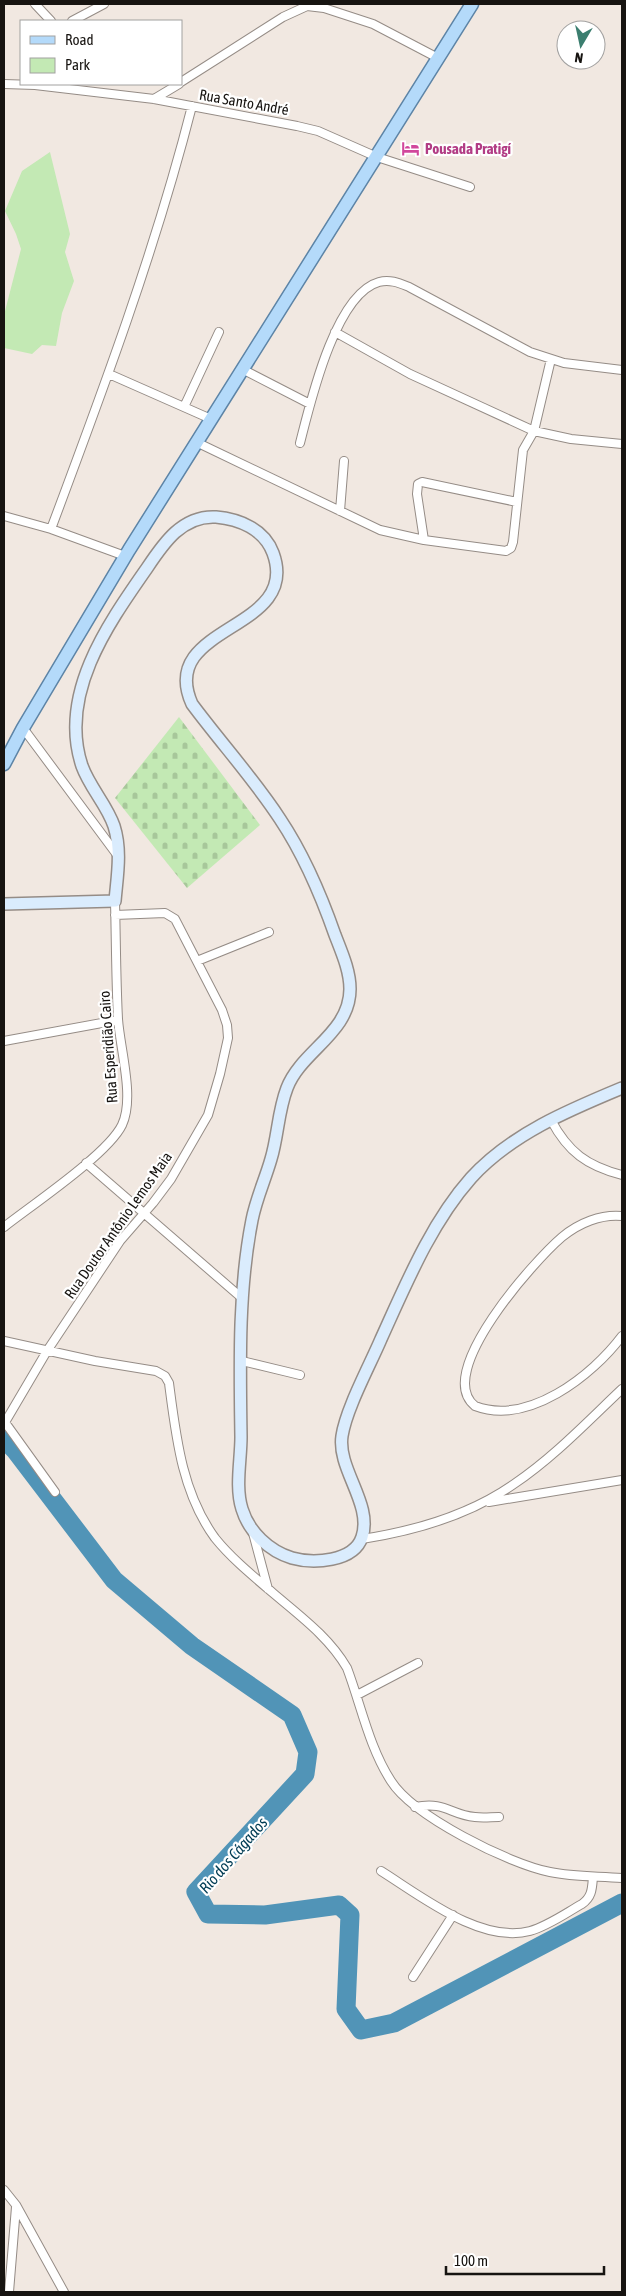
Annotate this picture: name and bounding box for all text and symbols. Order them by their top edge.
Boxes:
legend [20,20,182,85]
north arrow [556,20,606,70]
text: Road [65,31,94,48]
text: N [574,49,584,66]
text: Park [65,56,90,73]
street label: Rua Santo André [198,86,290,118]
hotel icon: Pousada Pratigí [401,138,421,158]
place label: Pousada Pratigí [425,140,512,157]
street label: Rua Esperidião Cairo [96,990,120,1104]
street label: Rua Doutor Antônio Lemos Maia [61,1148,175,1302]
water label: Rio dos Cágados [195,1813,272,1897]
scale bar [446,2244,604,2276]
text: 100 m [454,2252,488,2269]

